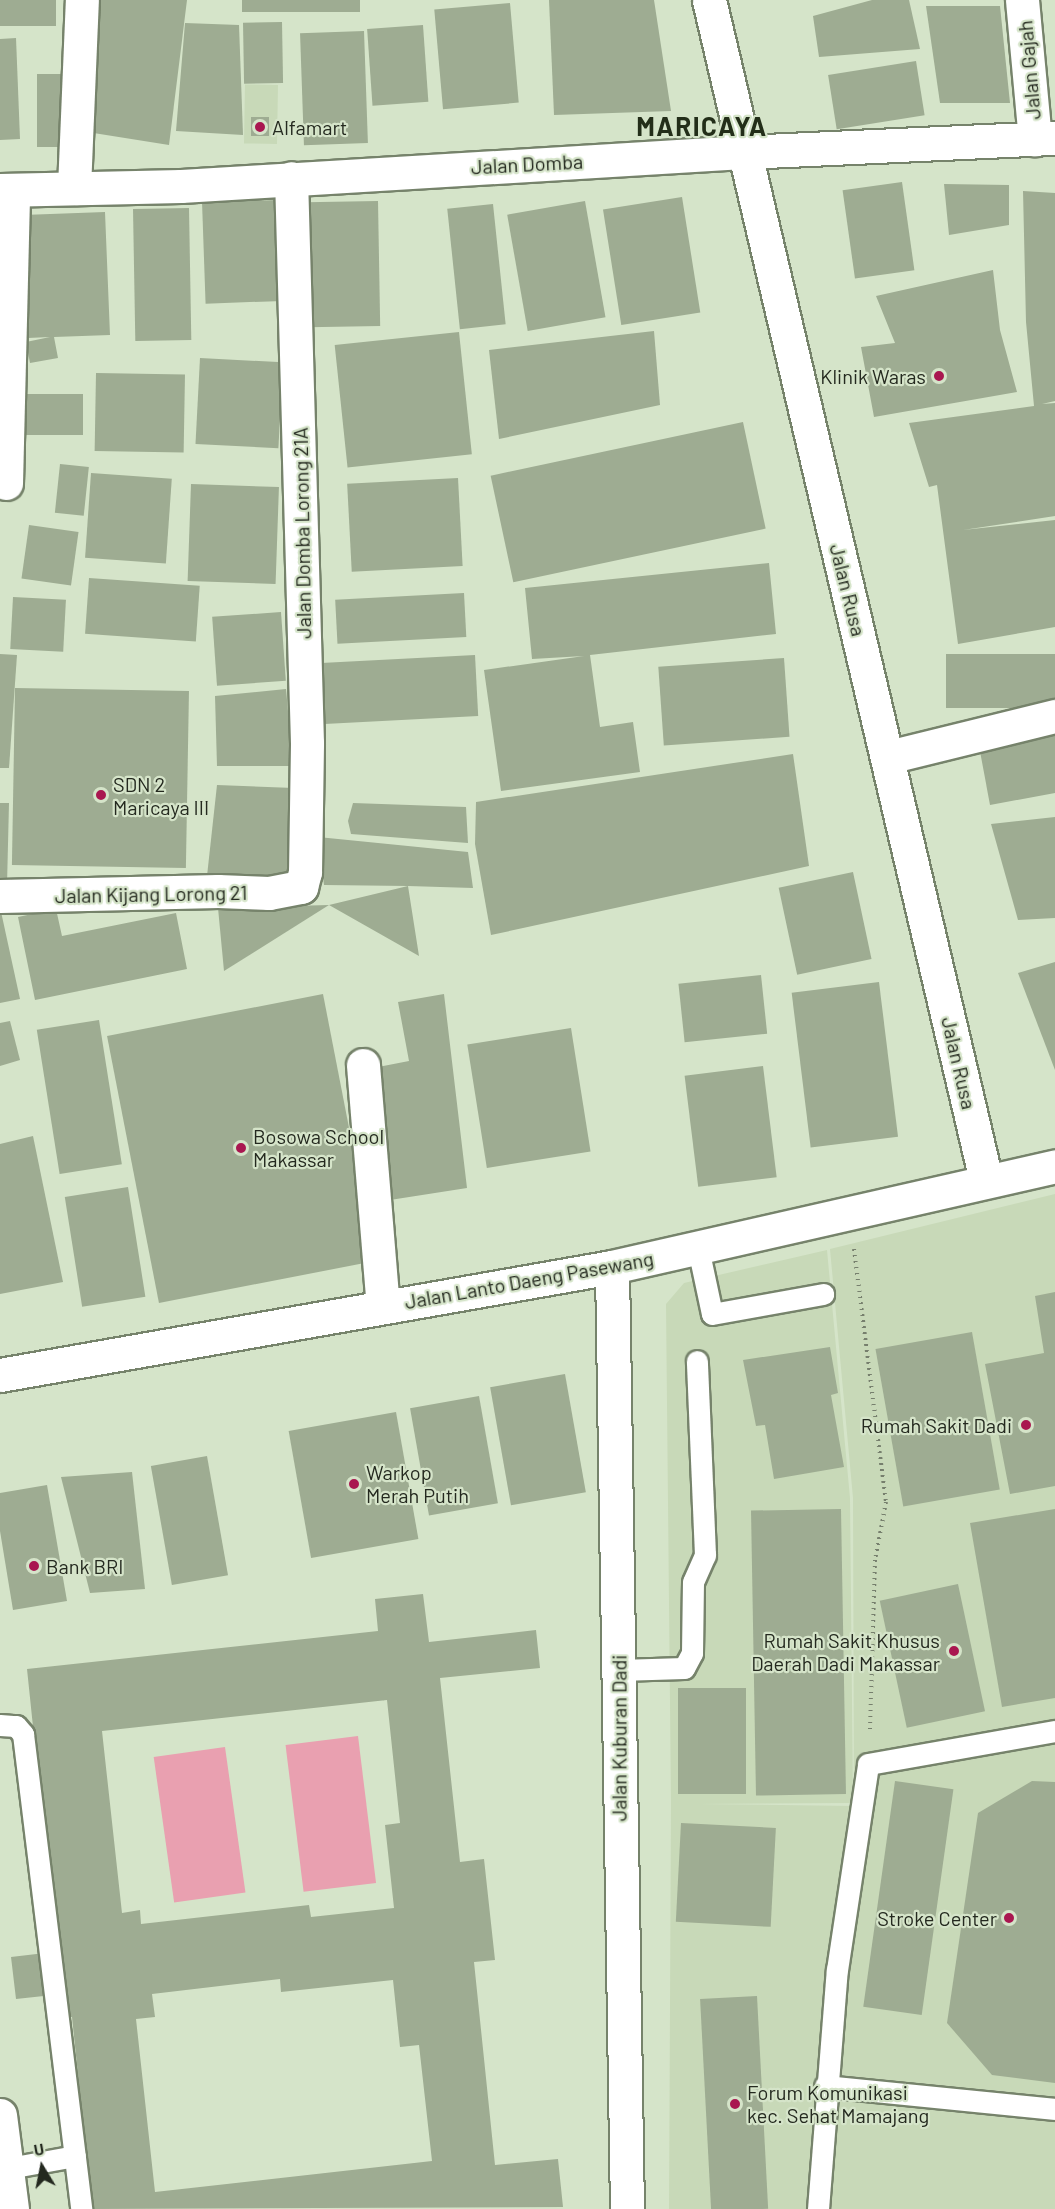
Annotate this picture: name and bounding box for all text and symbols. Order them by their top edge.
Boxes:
street label: Jalan Gajah [1013,19,1045,121]
district label: MARICAYA [636,110,768,142]
place label: Alfamart [272,115,347,139]
marker: Alfamart [253,120,267,134]
street label: Jalan Domba [470,149,584,179]
place label: Klinik Waras [820,364,926,388]
marker: Klinik Waras [930,367,948,385]
street label: Jalan Domba Lorong 21A [288,427,316,639]
street label: Jalan Rusa [825,541,871,639]
place label: SDN 2 Maricaya III [113,772,209,819]
marker: SDN 2 Maricaya III [94,788,108,802]
street label: Jalan Kijang Lorong 21 [55,880,247,908]
street label: Jalan Rusa [937,1014,981,1112]
place label: Bosowa School Makassar [253,1124,384,1171]
marker: Bosowa School Makassar [234,1141,248,1155]
street label: Jalan Lanto Daeng Pasewang [403,1246,655,1314]
place label: Rumah Sakit Dadi [861,1413,1012,1437]
marker: Rumah Sakit Dadi [1017,1416,1035,1434]
place label: Warkop Merah Putih [366,1460,469,1507]
marker: Warkop Merah Putih [347,1477,361,1491]
place label: Bank BRI [46,1554,123,1578]
marker: Bank BRI [27,1559,41,1573]
place label: Rumah Sakit Khusus Daerah Dadi Makassar [751,1628,940,1675]
marker: Rumah Sakit Khusus Daerah Dadi Makassar [945,1642,963,1660]
street label: Jalan Kuburan Dadi [607,1655,631,1821]
place label: Stroke Center [877,1906,997,1930]
marker: Stroke Center [1002,1911,1016,1925]
place label: Forum Komunikasi kec. Sehat Mamajang [747,2080,929,2127]
marker: Forum Komunikasi kec. Sehat Mamajang [728,2097,742,2111]
north arrow [12,2137,72,2197]
text: U [32,2139,45,2159]

